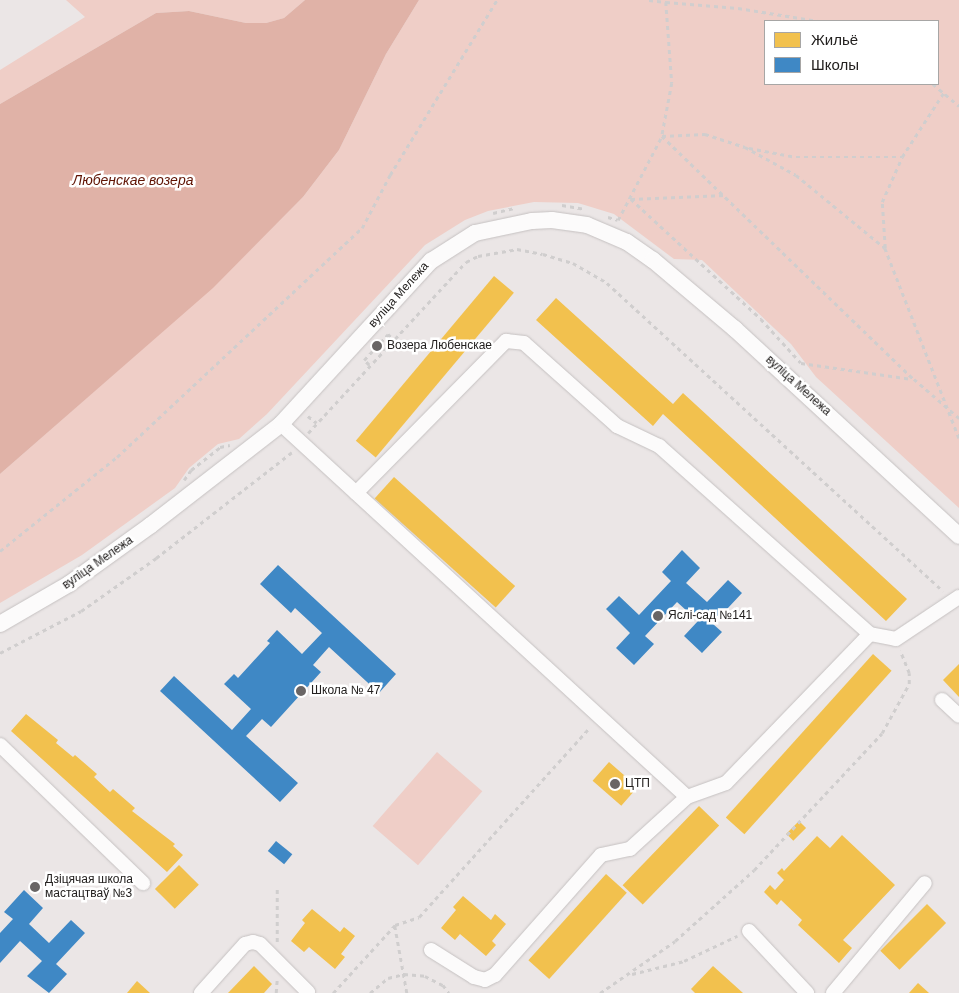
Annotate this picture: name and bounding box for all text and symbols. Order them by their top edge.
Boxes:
legend [764,20,939,85]
text: Жильё [811,31,858,48]
text: Школы [811,56,859,73]
water label: Любенскае возера [73,172,193,188]
street label: вуліца Мележа [366,259,432,331]
place label: Возера Любенскае [387,339,492,353]
marker: Возера Любенскае [371,340,383,352]
street label: вуліца Мележа [762,353,834,419]
street label: вуліца Мележа [60,533,136,593]
place label: Яслі-сад №141 [668,609,752,623]
marker: Яслі-сад №141 [652,610,664,622]
place label: Школа № 47 [311,684,380,698]
marker: Школа № 47 [295,685,307,697]
place label: ЦТП [625,777,650,791]
marker: ЦТП [609,778,621,790]
place label: Дзіцячая школа мастацтваў №3 [45,873,133,901]
marker: Дзіцячая школа мастацтваў №3 [29,881,41,893]

